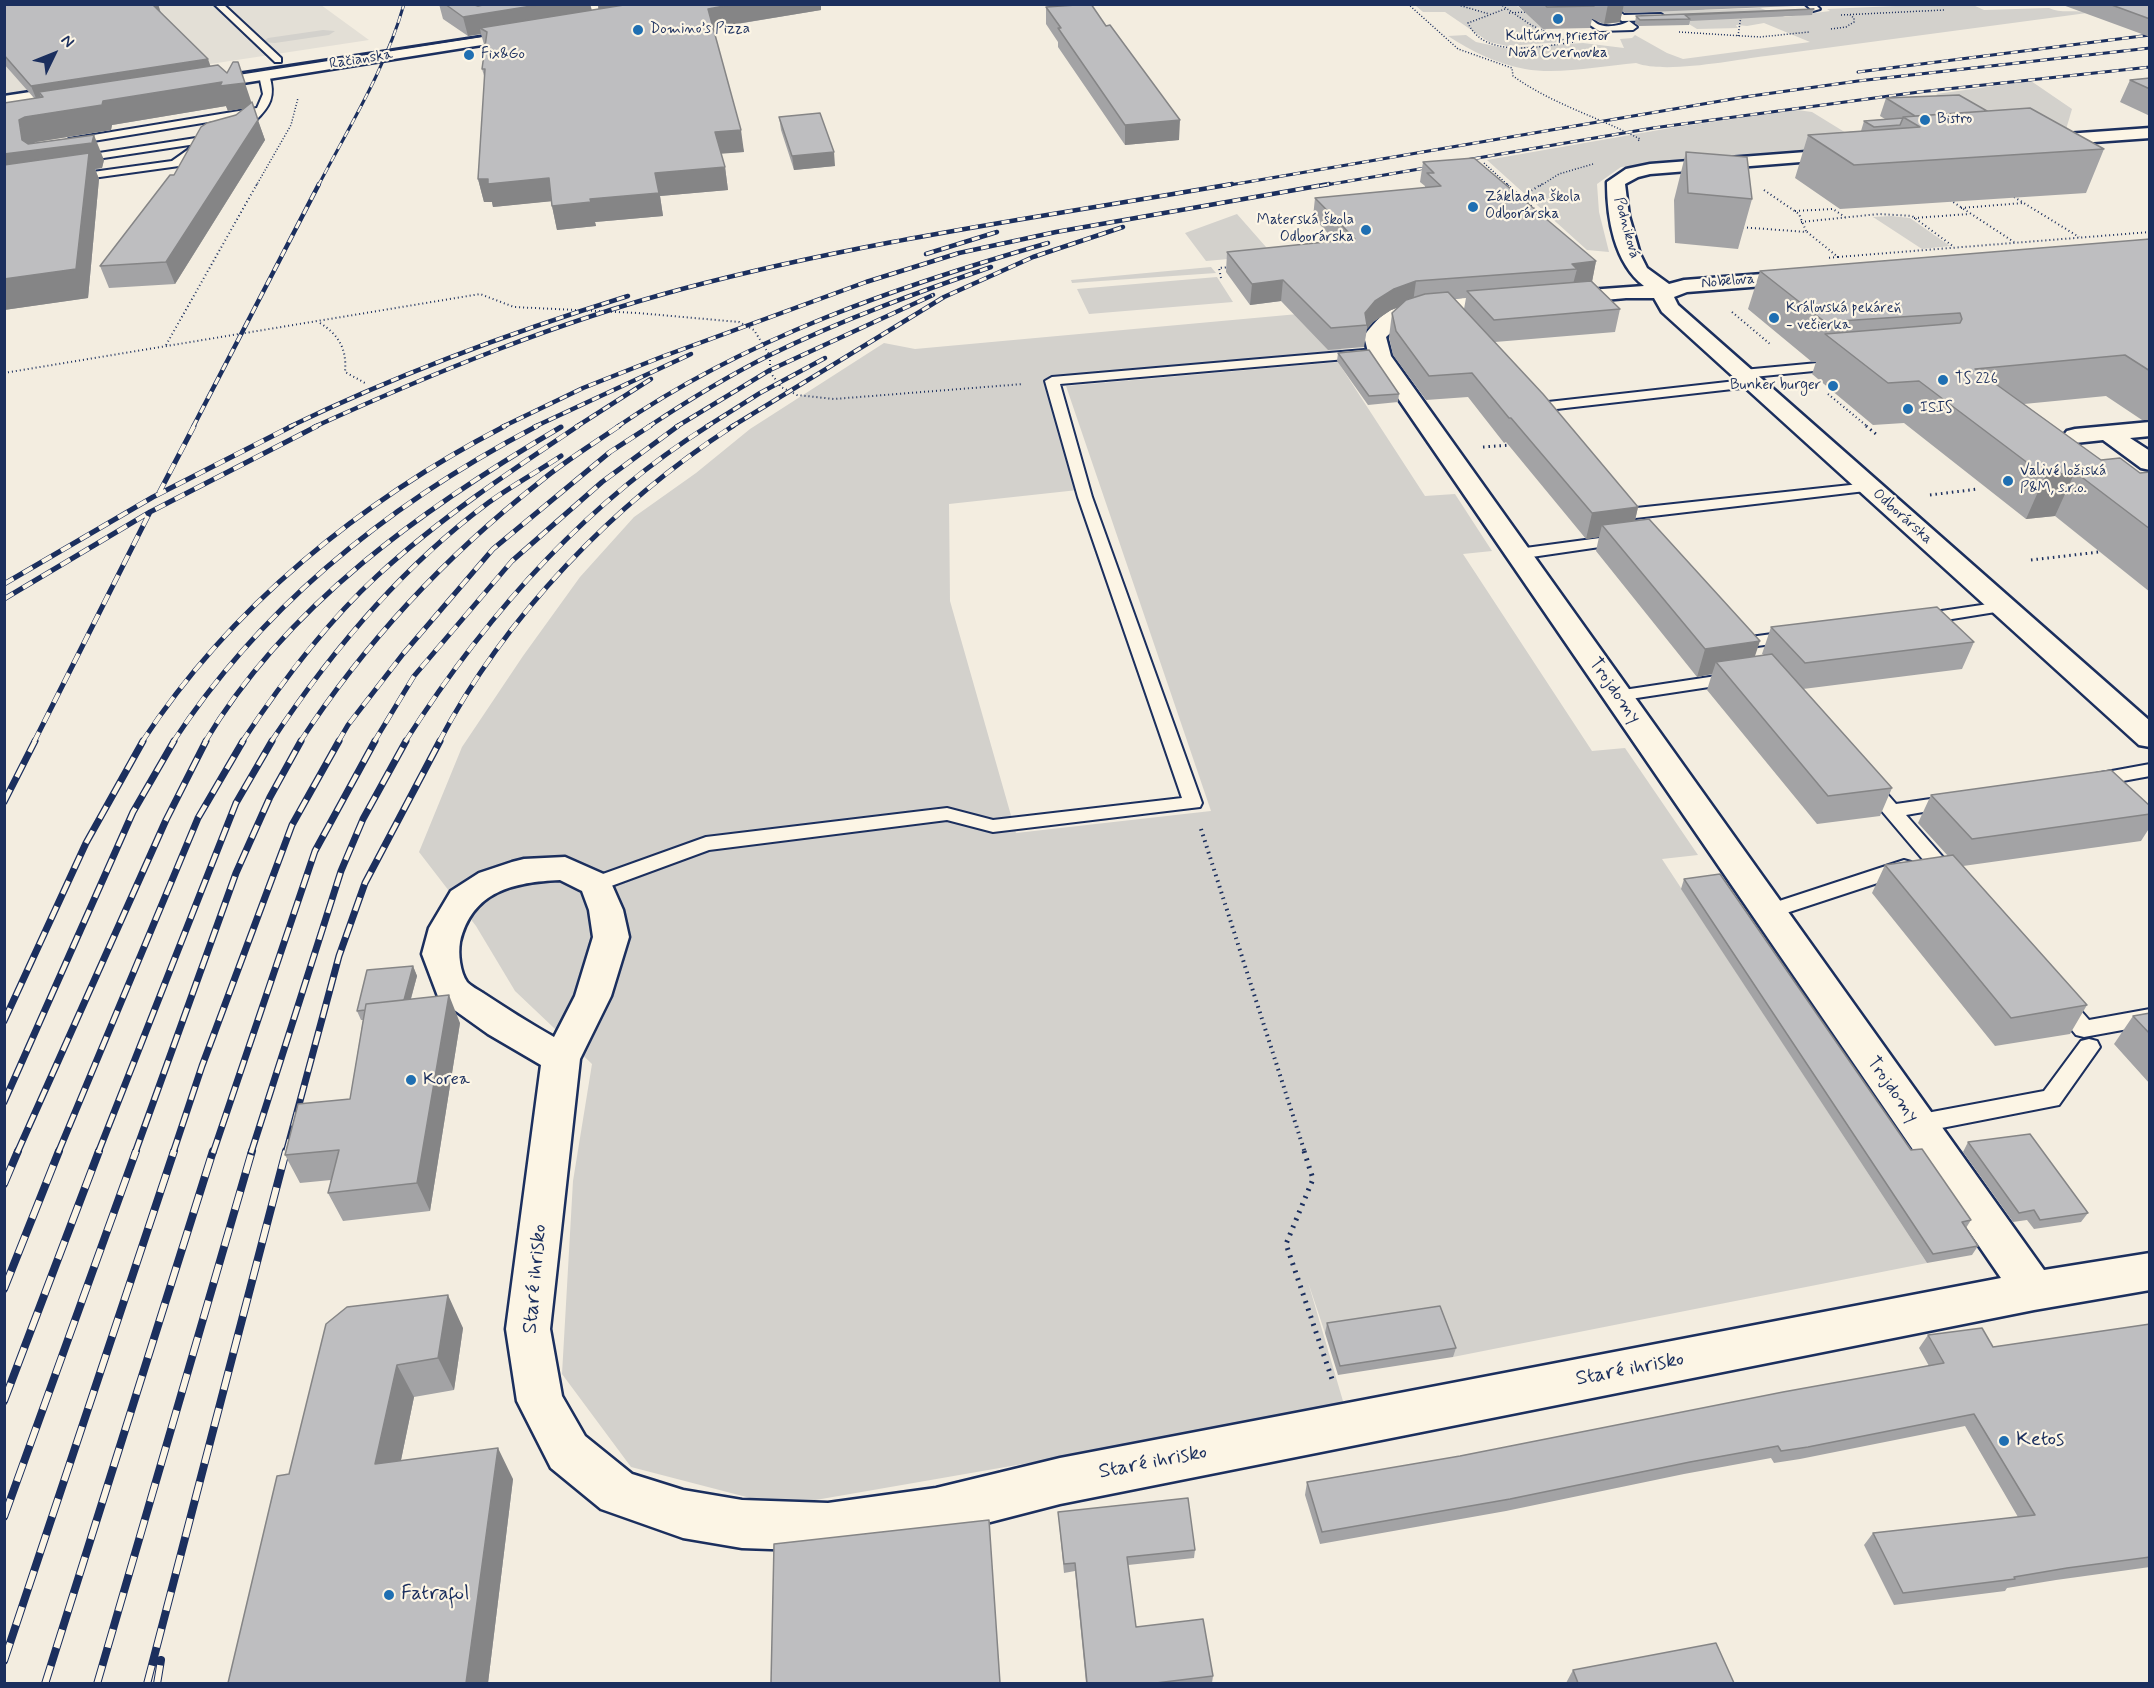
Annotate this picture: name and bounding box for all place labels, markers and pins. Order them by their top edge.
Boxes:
marker: Kultúrny priestor Nová Cvernovka [1551,12,1565,26]
place label: Domino’s Pizza [650,21,750,39]
marker: Domino’s Pizza [631,23,645,37]
place label: Kultúrny priestor Nová Cvernovka [1506,28,1610,63]
place label: Fix&Go [481,46,525,64]
marker: Fix&Go [462,48,476,62]
place label: Bistro [1937,111,1972,129]
marker: Bistro [1918,113,1932,127]
place label: Základna škola Odborárska [1485,189,1580,224]
marker: Základna škola Odborárska [1466,200,1480,214]
place label: Materská škola Odborárska [1257,212,1354,247]
marker: Materská škola Odborárska [1359,223,1373,237]
place label: Kráľovská pekáreň - večierka [1786,300,1901,335]
marker: Kráľovská pekáreň - večierka [1767,311,1781,325]
place label: TS 226 [1955,371,1998,389]
marker: TS 226 [1936,373,1950,387]
place label: Bunker burger [1730,377,1821,395]
marker: Bunker burger [1826,379,1840,393]
place label: ISIS [1920,400,1953,418]
marker: ISIS [1901,402,1915,416]
place label: Valivé ložiská P&M, s.r.o. [2020,463,2106,498]
marker: Valivé ložiská P&M, s.r.o. [2001,474,2015,488]
place label: Korea [423,1069,470,1091]
marker: Korea [404,1073,418,1087]
place label: Ketos [2016,1428,2064,1454]
marker: Ketos [1997,1434,2011,1448]
place label: Fatrafol [401,1582,469,1608]
marker: Fatrafol [382,1588,396,1602]

